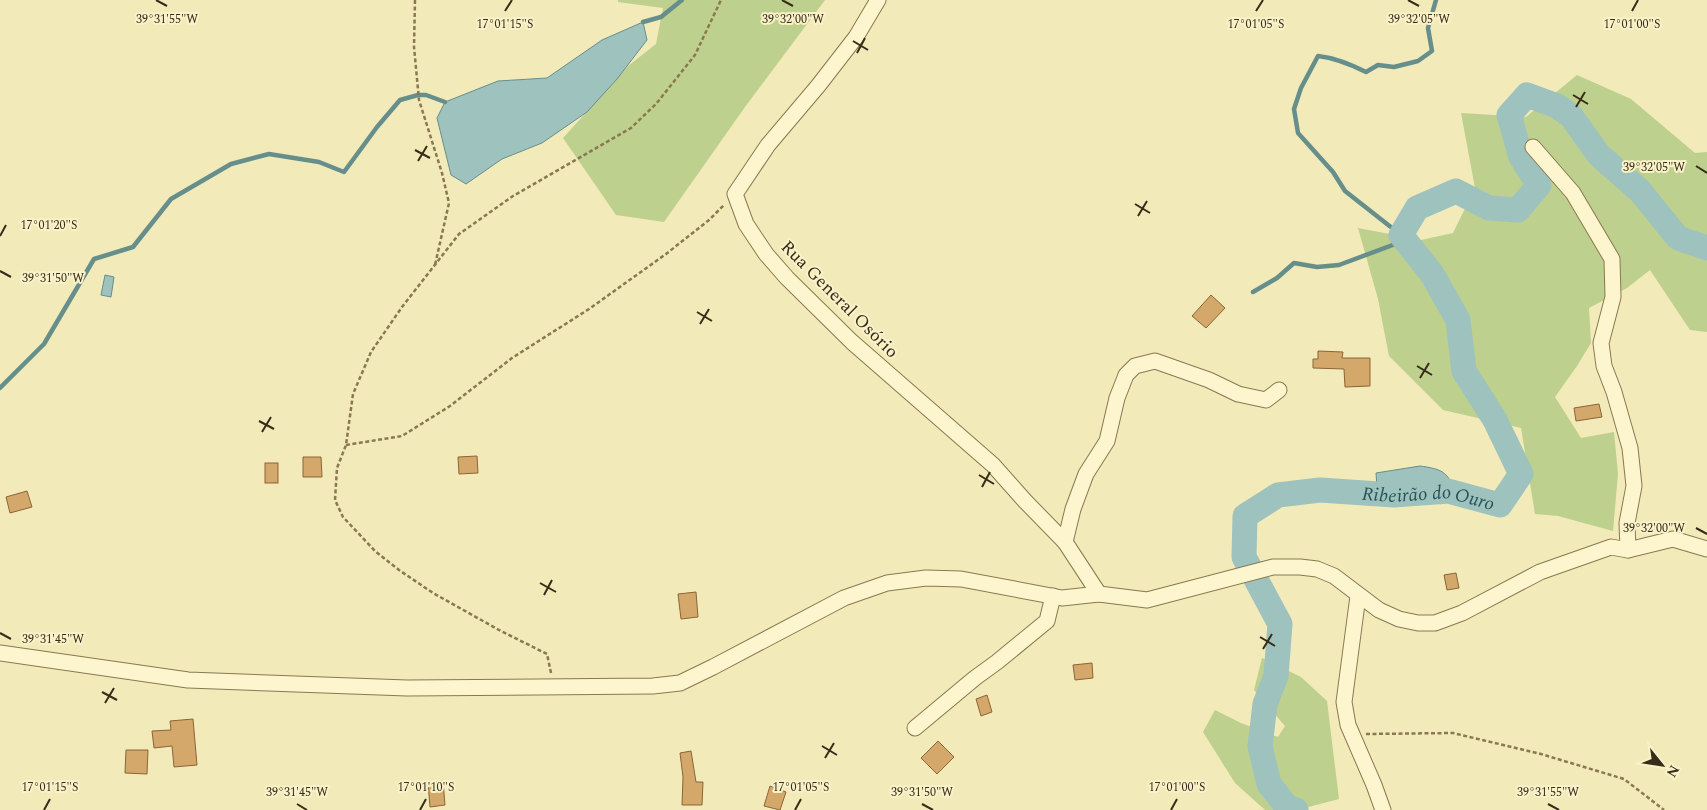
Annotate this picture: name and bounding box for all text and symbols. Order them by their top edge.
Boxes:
text: 39°31'55"W [136,10,198,29]
text: 39°32'00"W [762,10,824,29]
text: 39°32'05"W [1388,10,1450,29]
text: 17°01'15"S [477,15,533,34]
text: 17°01'05"S [1228,15,1284,34]
text: 17°01'00"S [1604,15,1660,34]
text: 39°32'05"W [1623,158,1685,177]
text: 17°01'20"S [21,216,77,235]
street label: Rua General Osório [774,234,905,365]
text: 39°31'50"W [22,269,84,288]
water label: Ribeirão do Ouro [1361,478,1498,519]
text: 39°32'00"W [1623,519,1685,538]
text: 39°31'45"W [22,630,84,649]
north arrow [1637,740,1687,790]
text: N [1661,761,1685,781]
text: 17°01'15"S [22,778,78,797]
text: 17°01'10"S [398,778,454,797]
text: 17°01'05"S [773,778,829,797]
text: 17°01'00"S [1149,778,1205,797]
text: 39°31'45"W [266,783,328,802]
text: 39°31'50"W [891,783,953,802]
text: 39°31'55"W [1517,783,1579,802]

